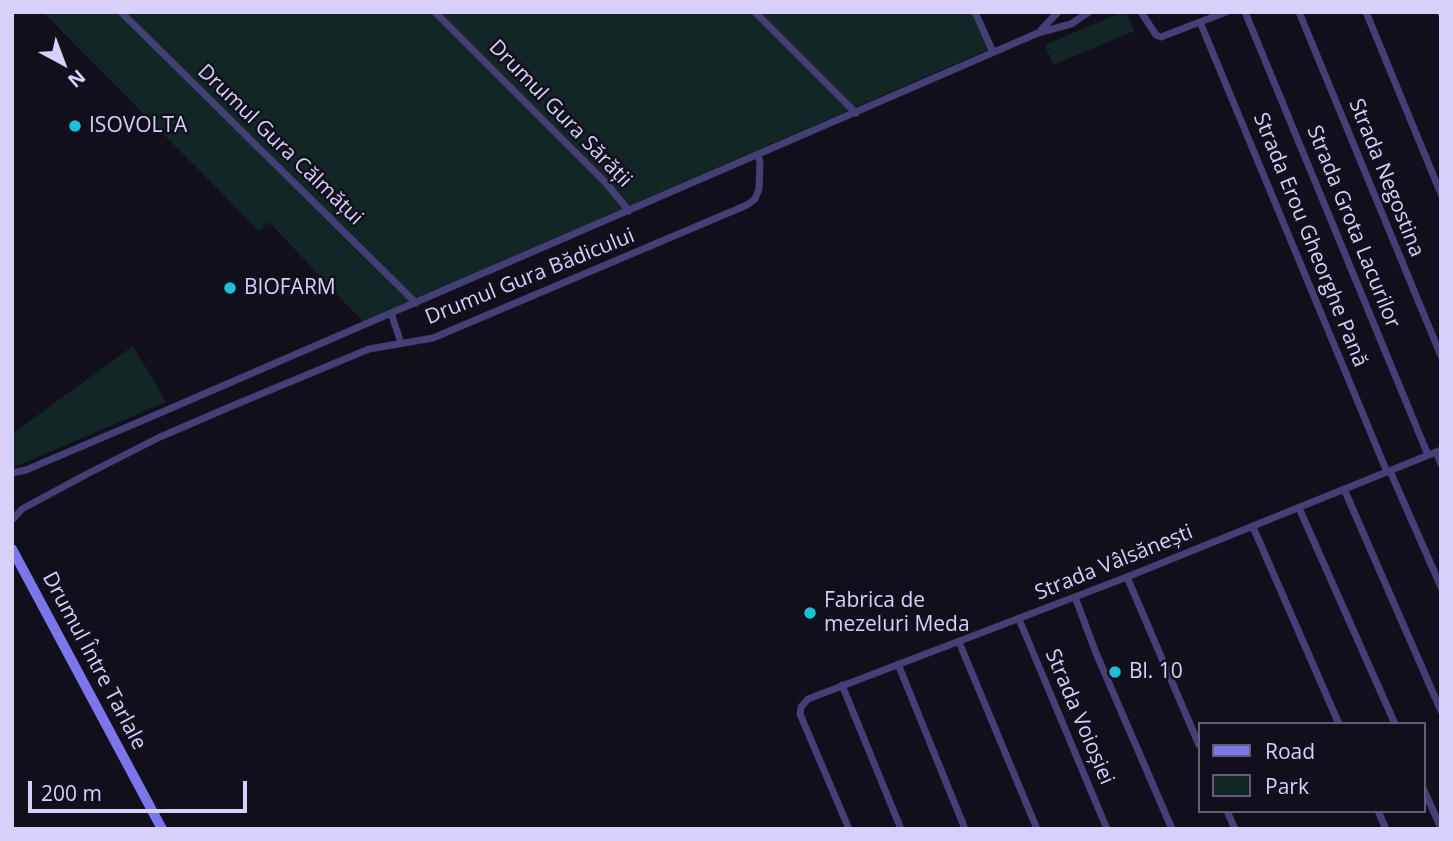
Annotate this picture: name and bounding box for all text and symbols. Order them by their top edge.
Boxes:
north arrow [28,28,98,98]
street label: Drumul Gura Sărății [483,35,637,193]
street label: Drumul Gura Călmățui [192,59,368,231]
text: N [62,64,91,94]
street label: Strada Negostina [1343,95,1429,261]
street label: Strada Erou Gheorghe Pană [1247,109,1373,371]
place label: ISOVOLTA [89,113,187,139]
marker: ISOVOLTA [67,118,83,134]
street label: Strada Grota Lacurilor [1301,122,1405,332]
street label: Drumul Gura Bădicului [422,223,638,331]
place label: BIOFARM [244,275,336,301]
marker: BIOFARM [222,280,238,296]
street label: Strada Vâlsănești [1031,520,1197,606]
street label: Drumul Între Tarlale [36,568,152,754]
place label: Fabrica de mezeluri Meda [824,588,970,638]
marker: Fabrica de mezeluri Meda [802,605,818,621]
street label: Strada Voioșiei [1039,645,1119,789]
place label: Bl. 10 [1129,659,1183,685]
marker: Bl. 10 [1107,664,1123,680]
legend [1198,722,1425,813]
text: Road [1265,737,1315,765]
scale bar [32,768,250,812]
text: Park [1265,772,1309,800]
text: 200 m [41,779,102,807]

